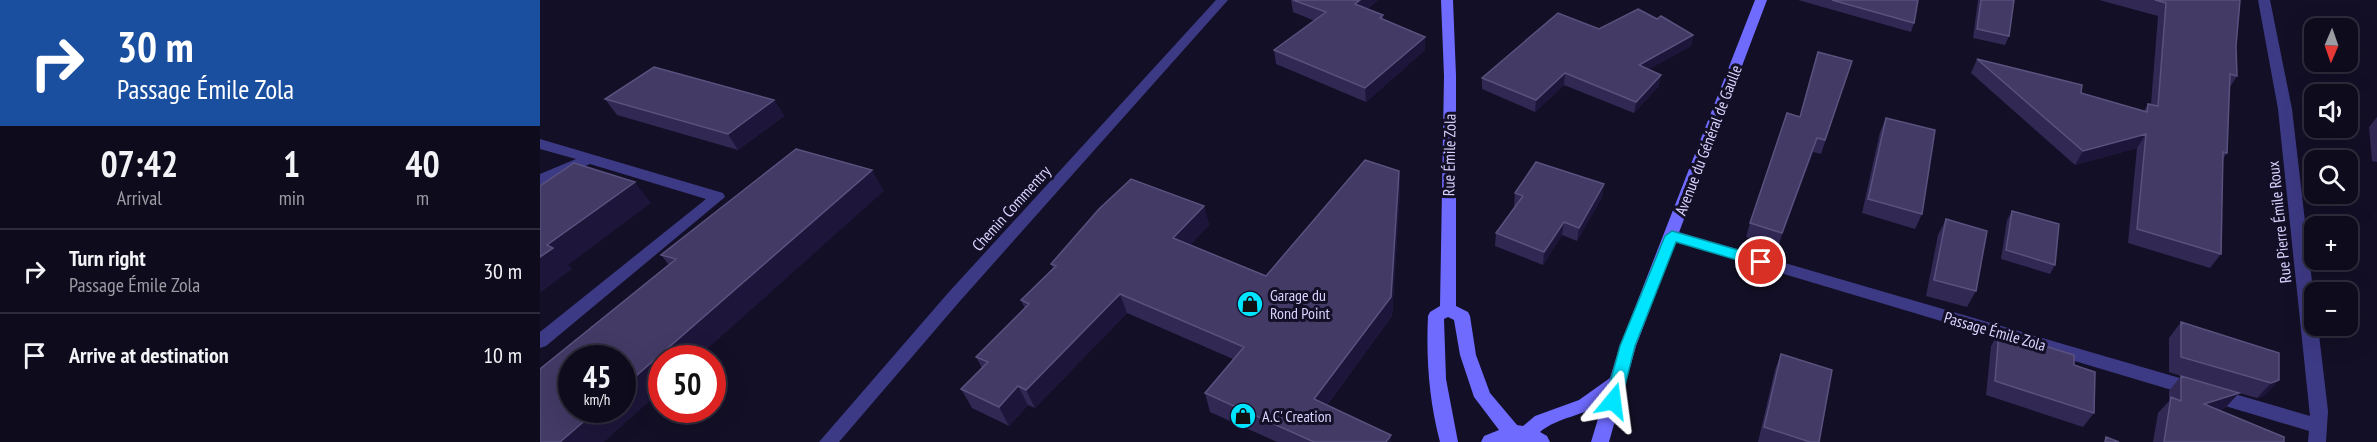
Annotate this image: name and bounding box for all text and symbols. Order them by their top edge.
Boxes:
north arrow [2304,18,2358,72]
map controls [2304,18,2358,336]
text: 30 m [117,19,194,74]
icon: right [18,24,96,102]
street label: Avenue du Général de Gaulle [1670,62,1746,218]
text: Passage Émile Zola [117,72,294,106]
button: sound [2304,84,2358,138]
street label: Rue Émile Zola [1438,114,1460,196]
text: 07:42 [100,140,178,187]
text: 1 [283,140,300,187]
text: 40 [405,140,440,187]
button: search [2304,150,2358,204]
street label: Rue Pierre Émile Roux [2263,160,2295,284]
street label: Chemin Commentry [967,161,1055,255]
text: Arrival [117,185,162,211]
text: min [279,185,305,211]
text: m [416,185,429,211]
button: + [2304,216,2358,270]
pin [1735,236,1786,287]
text: Turn right [69,244,146,272]
icon: arrive [1744,245,1777,278]
icon: right [18,255,51,288]
text: 30 m [483,257,522,285]
text: Passage Émile Zola [69,272,200,298]
button: − [2304,282,2358,336]
place label: Garage du Rond Point [1270,285,1330,323]
shop icon: Garage du Rond Point [1235,289,1265,319]
street label: Passage Émile Zola [1942,307,2048,355]
icon: arrive [18,339,51,372]
text: Arrive at destination [69,341,229,369]
text: 10 m [483,341,522,369]
speed limit sign: 50 [648,345,726,423]
text: 45 [583,357,611,396]
position arrow [1581,369,1645,433]
text: km/h [584,390,610,409]
shop icon: A.C' Creation [1228,401,1258,431]
place label: A.C' Creation [1262,406,1332,426]

